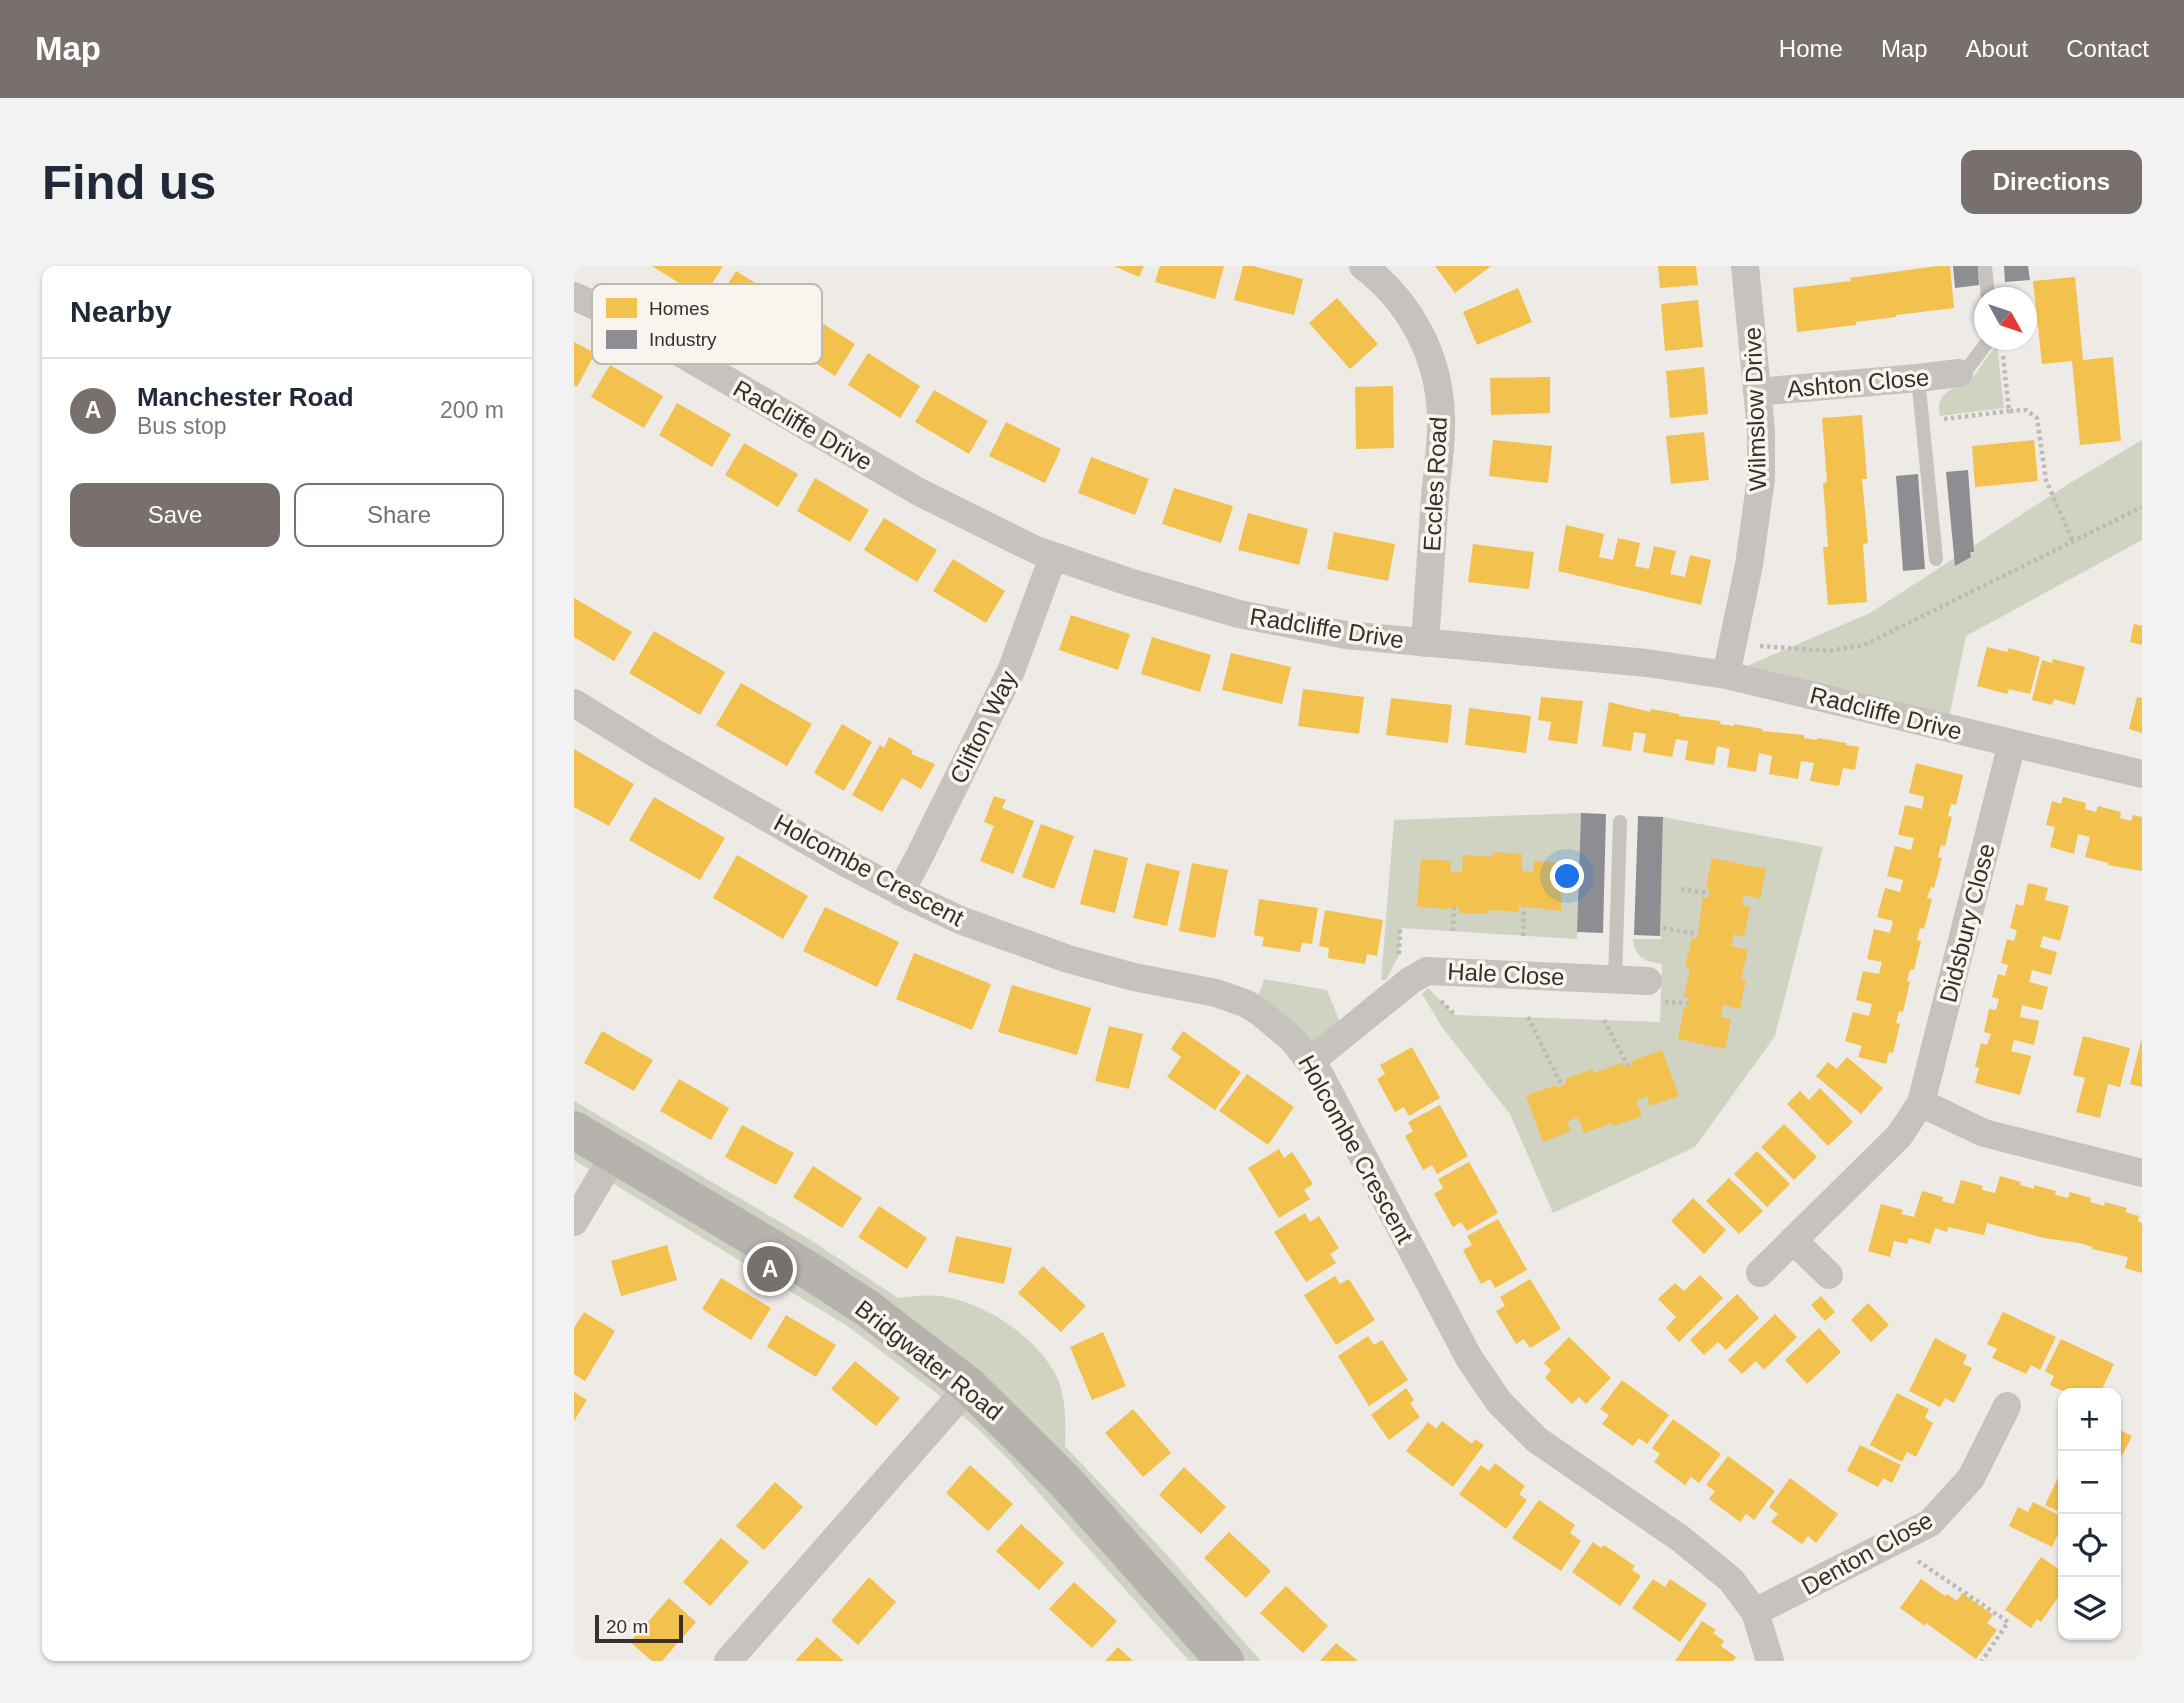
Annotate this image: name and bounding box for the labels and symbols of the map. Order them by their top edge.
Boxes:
legend [592,284,822,364]
north arrow [1974,287,2037,350]
text: Homes [649,298,709,319]
street label: Wilmslow Drive [1739,327,1771,491]
text: Industry [649,329,717,350]
street label: Ashton Close [1786,363,1930,403]
street label: Radcliffe Drive [729,374,877,476]
street label: Eccles Road [1418,416,1452,552]
street label: Radcliffe Drive [1248,602,1406,654]
street label: Clifton Way [944,666,1022,788]
street label: Radcliffe Drive [1807,681,1965,745]
street label: Holcombe Crescent [770,809,969,932]
street label: Didsbury Close [1934,841,2000,1005]
your location [1550,859,1584,893]
street label: Hale Close [1447,957,1565,991]
street label: Holcombe Crescent [1293,1050,1419,1248]
pin: A [747,1243,793,1295]
street label: Bridgwater Road [850,1294,1008,1426]
street label: Denton Close [1797,1506,1937,1600]
scale bar [595,1612,682,1644]

